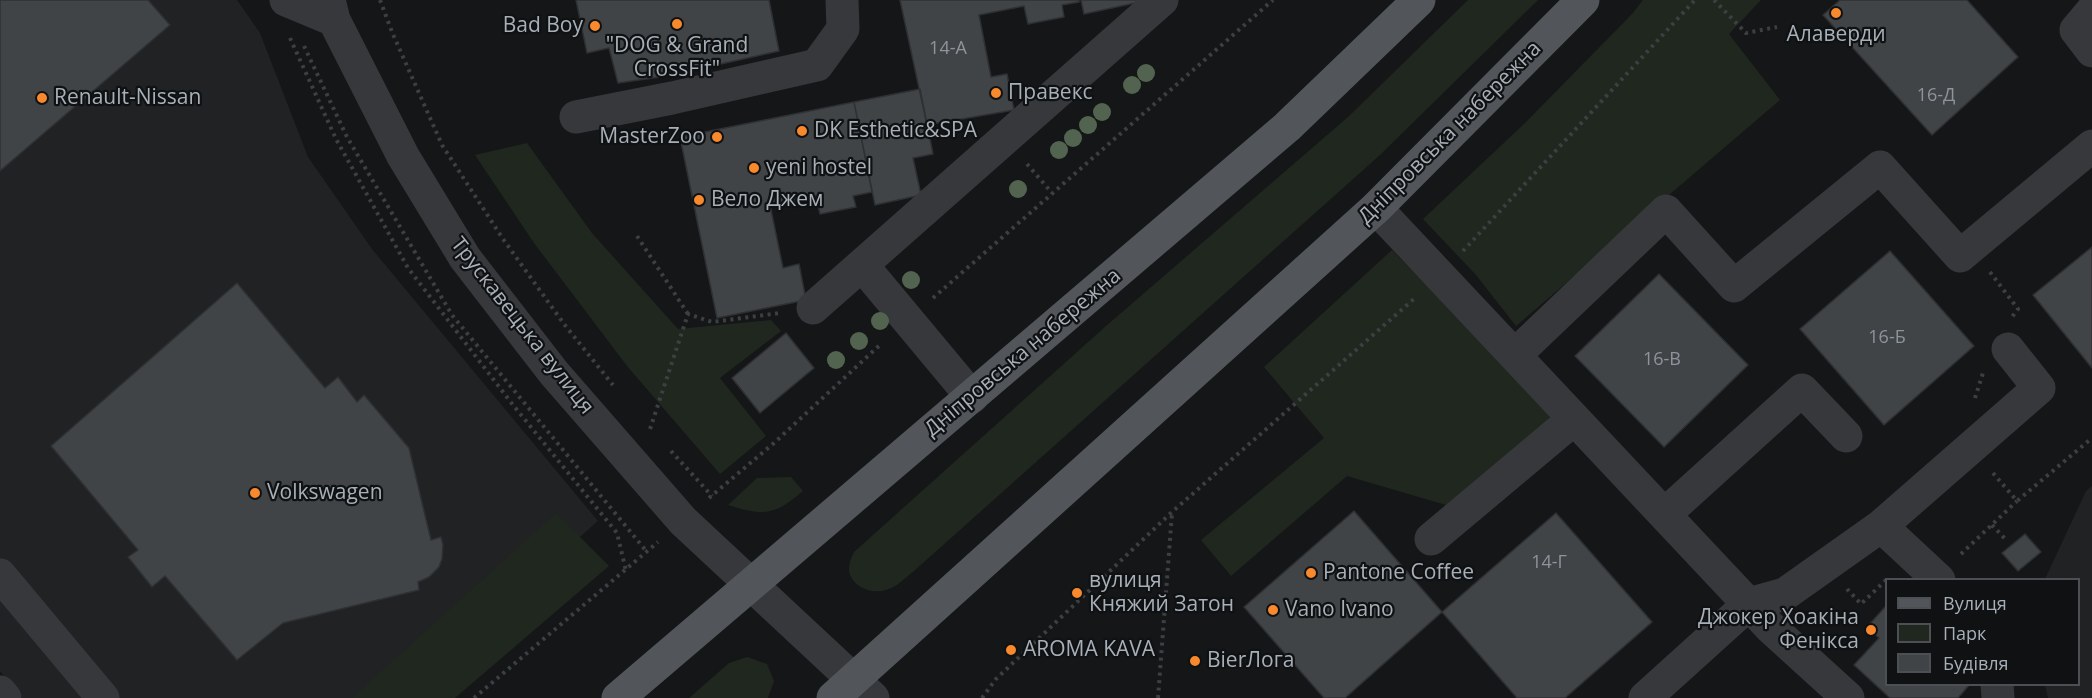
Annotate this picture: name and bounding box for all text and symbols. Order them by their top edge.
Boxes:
marker: Алаверди [1829,6,1843,20]
place label: Bad Boy [503,13,583,39]
marker: "DOG & Grand CrossFit" [670,17,684,31]
marker: Bad Boy [588,19,602,33]
place label: Алаверди [1786,22,1886,48]
place label: "DOG & Grand CrossFit" [606,33,748,83]
street label: Дніпровська набережна [1353,36,1547,230]
house number: 14-А [929,38,967,60]
place label: Правекс [1008,80,1093,106]
place label: Renault-Nissan [54,85,201,111]
house number: 16-Д [1917,85,1955,107]
marker: Правекс [989,86,1003,100]
marker: Renault-Nissan [35,91,49,105]
place label: DK Esthetic&SPA [814,118,977,144]
place label: MasterZoo [599,124,705,150]
marker: DK Esthetic&SPA [795,124,809,138]
marker: MasterZoo [710,130,724,144]
place label: yeni hostel [766,155,872,181]
marker: yeni hostel [747,161,761,175]
place label: Вело Джем [711,187,823,213]
marker: Вело Джем [692,193,706,207]
street label: Трускавецька вулиця [445,233,599,419]
street label: Дніпровська набережна [920,264,1126,442]
house number: 16-Б [1868,327,1906,349]
house number: 16-В [1643,349,1681,371]
place label: Volkswagen [267,480,383,506]
marker: Volkswagen [248,486,262,500]
house number: 14-Г [1531,552,1567,574]
place label: Pantone Coffee [1323,560,1474,586]
marker: Pantone Coffee [1304,566,1318,580]
place label: вулиця Княжий Затон [1089,568,1234,618]
legend [1885,578,2080,686]
marker: вулиця Княжий Затон [1070,586,1084,600]
text: Вулиця [1943,591,2007,615]
place label: Vano Ivano [1285,597,1394,623]
marker: Vano Ivano [1266,603,1280,617]
place label: Джокер Хоакіна Фенікса [1698,605,1859,655]
text: Парк [1943,621,1986,645]
marker: Джокер Хоакіна Фенікса [1864,623,1878,637]
place label: AROMA KAVA [1023,637,1155,663]
marker: AROMA KAVA [1004,643,1018,657]
place label: BierЛога [1207,648,1294,674]
text: Будівля [1943,651,2009,675]
marker: BierЛога [1188,654,1202,668]

